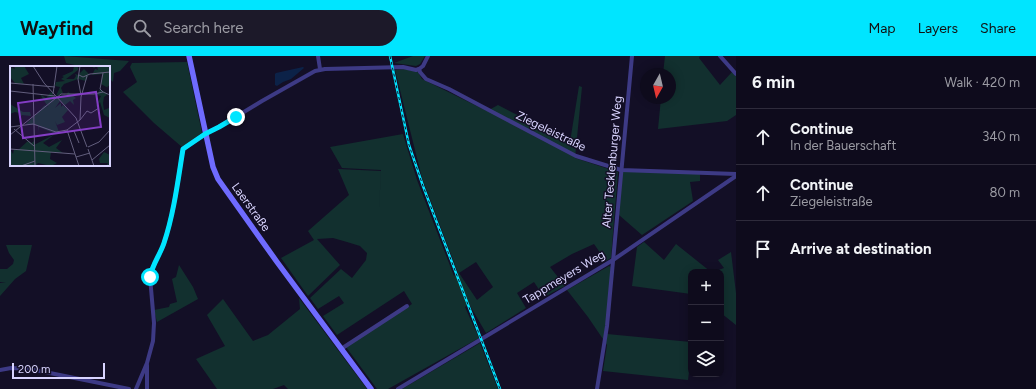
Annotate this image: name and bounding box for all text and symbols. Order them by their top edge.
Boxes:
search box [117,10,397,46]
text: Wayfind [20,17,93,40]
icon: search [131,17,153,39]
text: Search here [163,19,243,37]
text: Map [868,20,896,37]
text: Layers [918,20,958,37]
text: Share [980,20,1016,37]
inset map [10,66,110,166]
north arrow [640,68,676,104]
text: 6 min [752,72,795,92]
text: Walk · 420 m [945,75,1020,90]
street label: Alter Tecklenburger Weg [599,95,625,229]
route end [227,108,245,126]
street label: Ziegeleistraße [514,108,589,154]
text: Continue [790,120,853,138]
icon: ahead [752,126,774,148]
text: 340 m [982,129,1020,144]
text: In der Bauerschaft [790,138,896,153]
text: Continue [790,176,853,194]
street label: Laerstraße [229,180,274,234]
icon: ahead [752,182,774,204]
text: 80 m [989,185,1020,200]
text: Ziegeleistraße [790,194,873,209]
icon: arrive [752,238,774,260]
text: Arrive at destination [790,240,931,258]
street label: Tappmeyers Weg [521,247,607,307]
route start [141,268,159,286]
map controls [688,269,724,377]
button: + [688,269,724,305]
button: − [688,305,724,341]
button: layers [688,341,724,377]
scale bar [12,361,105,380]
text: 200 m [18,363,50,376]

